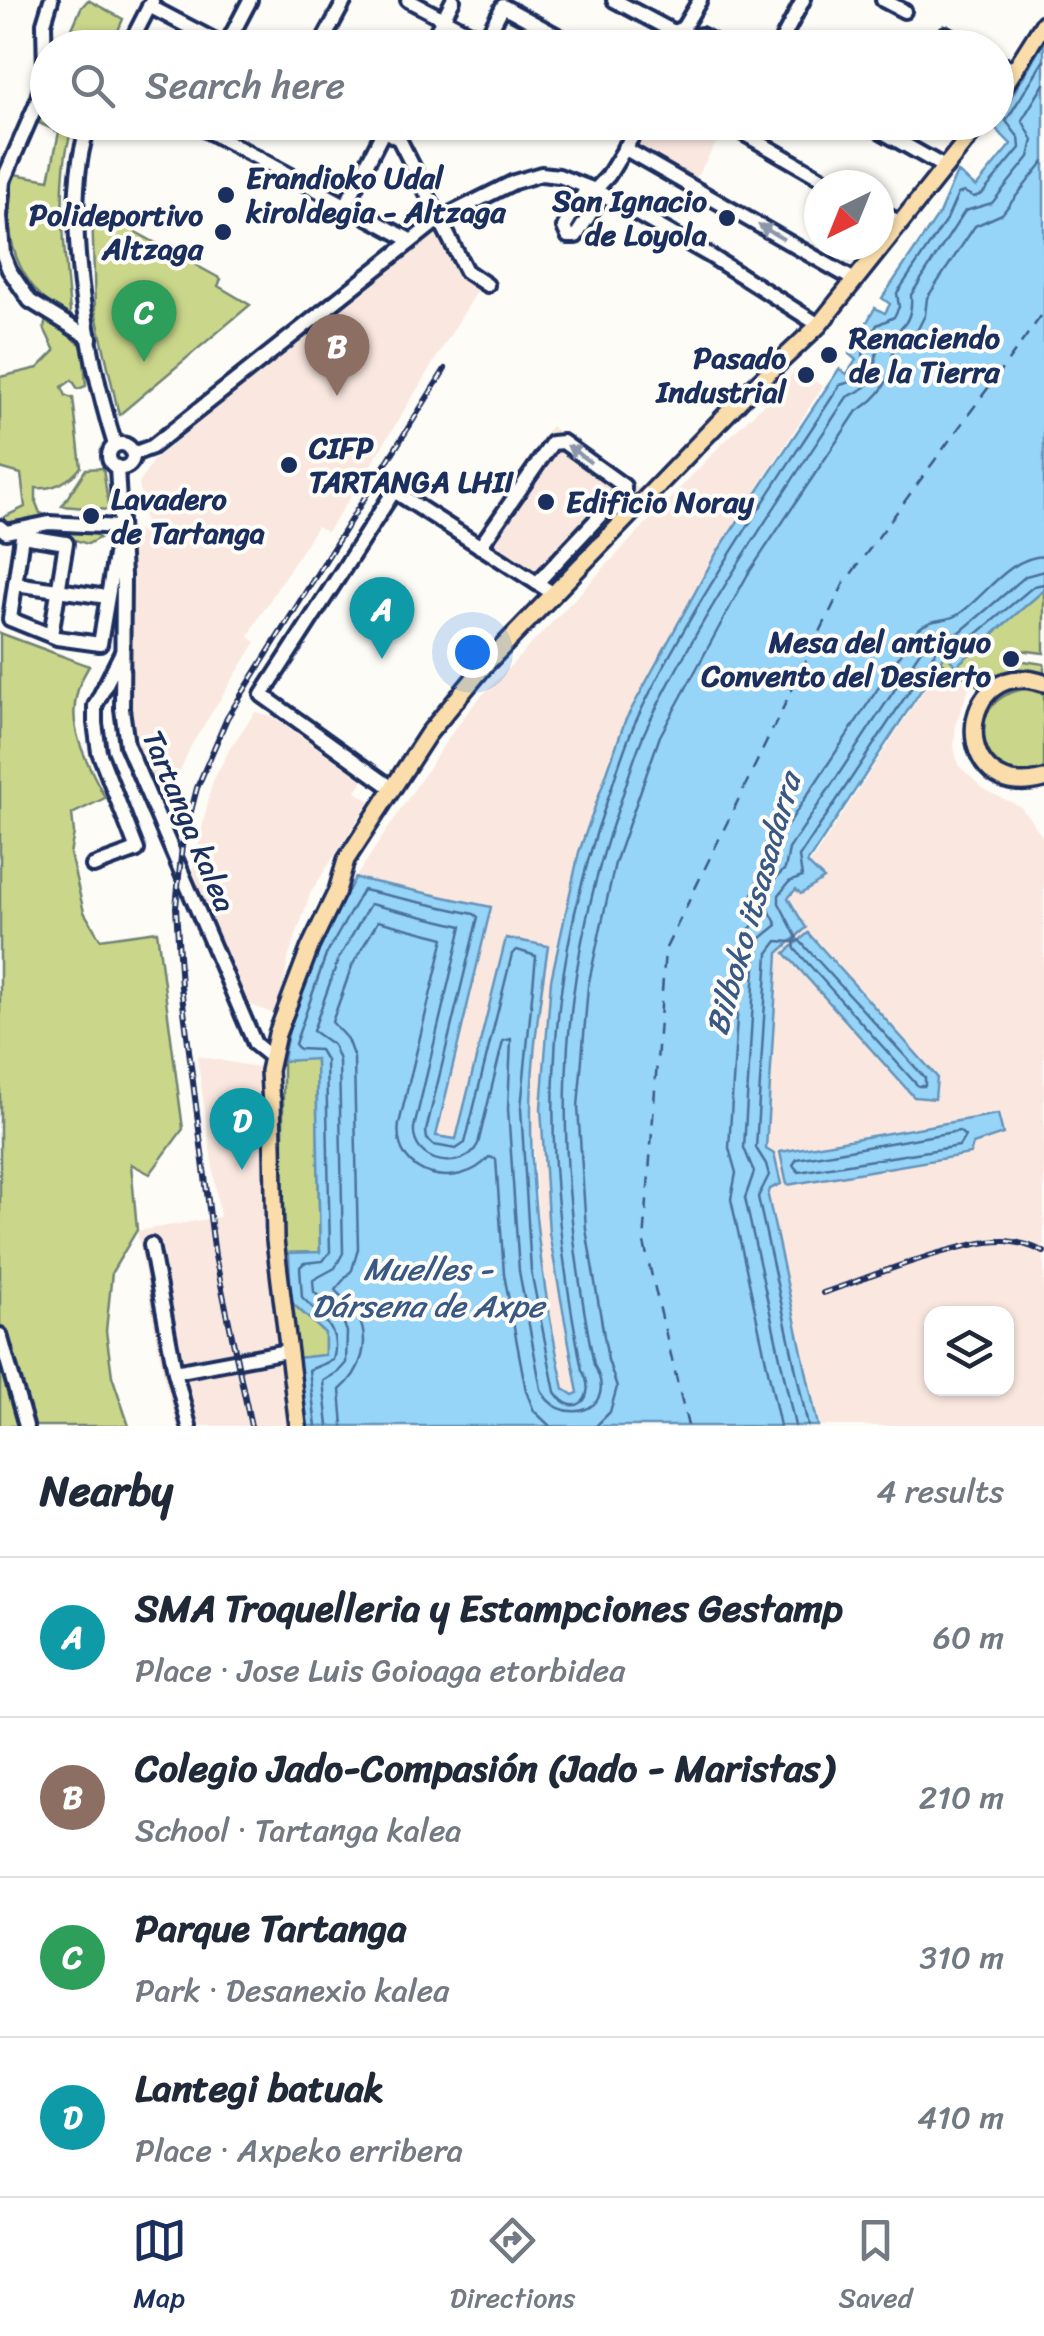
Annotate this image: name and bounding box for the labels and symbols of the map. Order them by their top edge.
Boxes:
place label: Erandioko Udal kiroldegia - Altzaga [245,151,506,239]
north arrow [804,170,894,260]
place label: San Ignacio de Loyola [551,174,708,262]
marker: Erandioko Udal kiroldegia - Altzaga [215,184,237,206]
place label: Polideportivo Altzaga [29,188,204,276]
marker: San Ignacio de Loyola [716,207,738,229]
marker: Polideportivo Altzaga [212,221,234,243]
one-way arrow [757,224,785,241]
pin: C [112,280,176,362]
place label: Renaciendo de la Tierra [848,311,1001,399]
pin: B [304,314,370,396]
place label: Pasado Industrial [654,331,787,419]
marker: Renaciendo de la Tierra [818,344,840,366]
marker: Pasado Industrial [795,364,817,386]
place label: CIFP TARTANGA LHII [308,421,515,509]
one-way arrow [565,444,592,464]
marker: CIFP TARTANGA LHII [278,454,300,476]
place label: Lavadero de Tartanga [111,472,265,560]
place label: Edificio Noray [566,475,755,529]
marker: Edificio Noray [535,491,557,513]
marker: Lavadero de Tartanga [80,505,102,527]
pin: A [350,576,414,659]
place label: Mesa del antiguo Convento del Desierto [700,615,992,703]
your location [447,627,498,678]
marker: Mesa del antiguo Convento del Desierto [1000,648,1022,670]
street label: Tartanga kalea [126,721,252,921]
water label: Bilboko itsasadarra [689,762,819,1042]
pin: D [210,1088,274,1170]
water label: Muelles - Dársena de Axpe [312,1241,548,1335]

